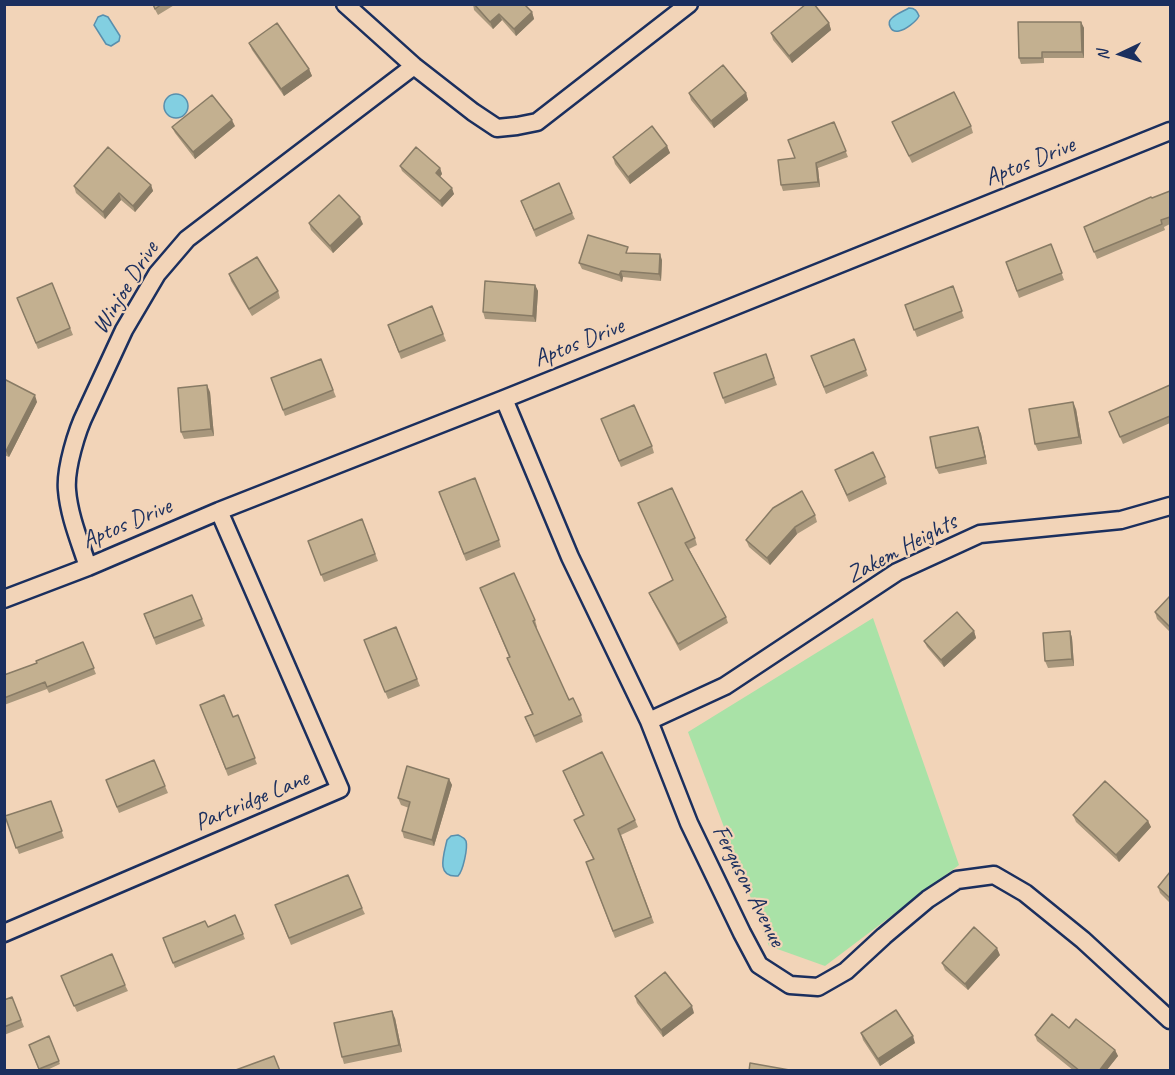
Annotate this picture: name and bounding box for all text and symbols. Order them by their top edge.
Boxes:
north arrow [1091,24,1151,84]
text: N [1093,50,1113,61]
street label: Aptos Drive [981,131,1079,193]
street label: Winjoe Drive [86,237,166,339]
street label: Aptos Drive [530,312,628,374]
street label: Aptos Drive [78,492,176,556]
street label: Zakem Heights [842,508,962,590]
street label: Partridge Lane [191,764,313,838]
street label: Ferguson Avenue [705,820,791,952]

